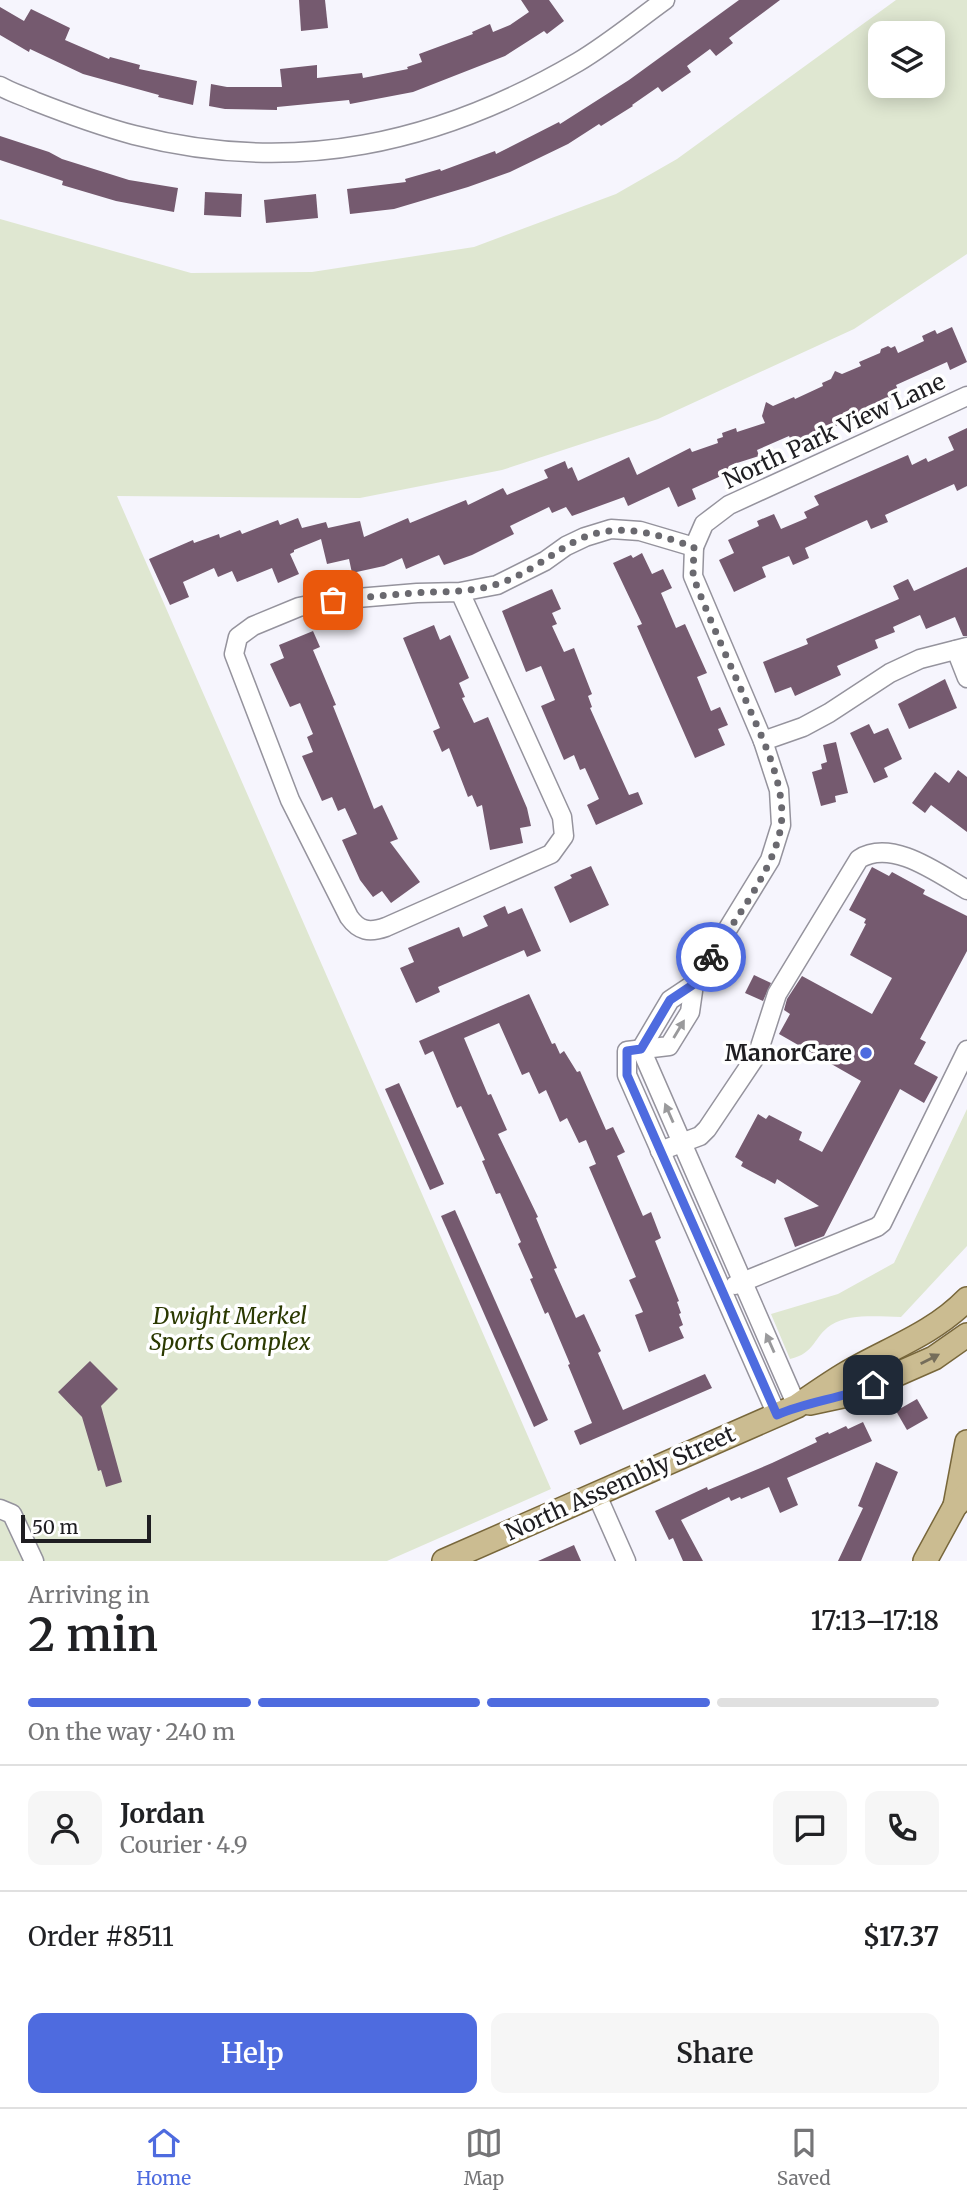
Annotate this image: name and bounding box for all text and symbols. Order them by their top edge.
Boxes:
map controls [868,21,945,98]
button: layers [868,21,945,98]
street label: North Park View Lane [718,366,949,495]
pin [303,570,363,630]
icon: bag [314,581,352,619]
courier [676,922,746,992]
icon: bike [692,938,730,976]
one-way arrow [673,1019,686,1038]
place label: ManorCare [725,1038,852,1067]
marker: ManorCare [858,1045,874,1061]
one-way arrow [663,1102,674,1123]
park label: Dwight Merkel Sports Complex [149,1301,311,1356]
one-way arrow [764,1333,775,1354]
one-way arrow [920,1353,940,1365]
pin [843,1355,903,1415]
icon: home [854,1366,892,1404]
street label: North Assembly Street [500,1419,739,1546]
scale bar [21,1512,150,1544]
text: 50 m [32,1515,78,1539]
text: Arriving in [28,1580,150,1609]
text: 17:13–17:18 [811,1604,939,1637]
text: 2 min [28,1606,158,1664]
text: On the way · 240 m [28,1717,235,1746]
button: person [28,1791,102,1865]
button: chat [773,1791,847,1865]
button: phone [865,1791,939,1865]
text: Jordan [120,1797,205,1830]
text: Courier · 4.9 [120,1830,248,1859]
text: Order #8511 [28,1920,174,1953]
text: $17.37 [863,1920,939,1953]
button: Help [28,2013,477,2093]
button: Share [491,2013,939,2093]
tab: Home [136,2124,191,2190]
tab: Map [464,2124,504,2190]
tab: Saved [777,2124,831,2190]

